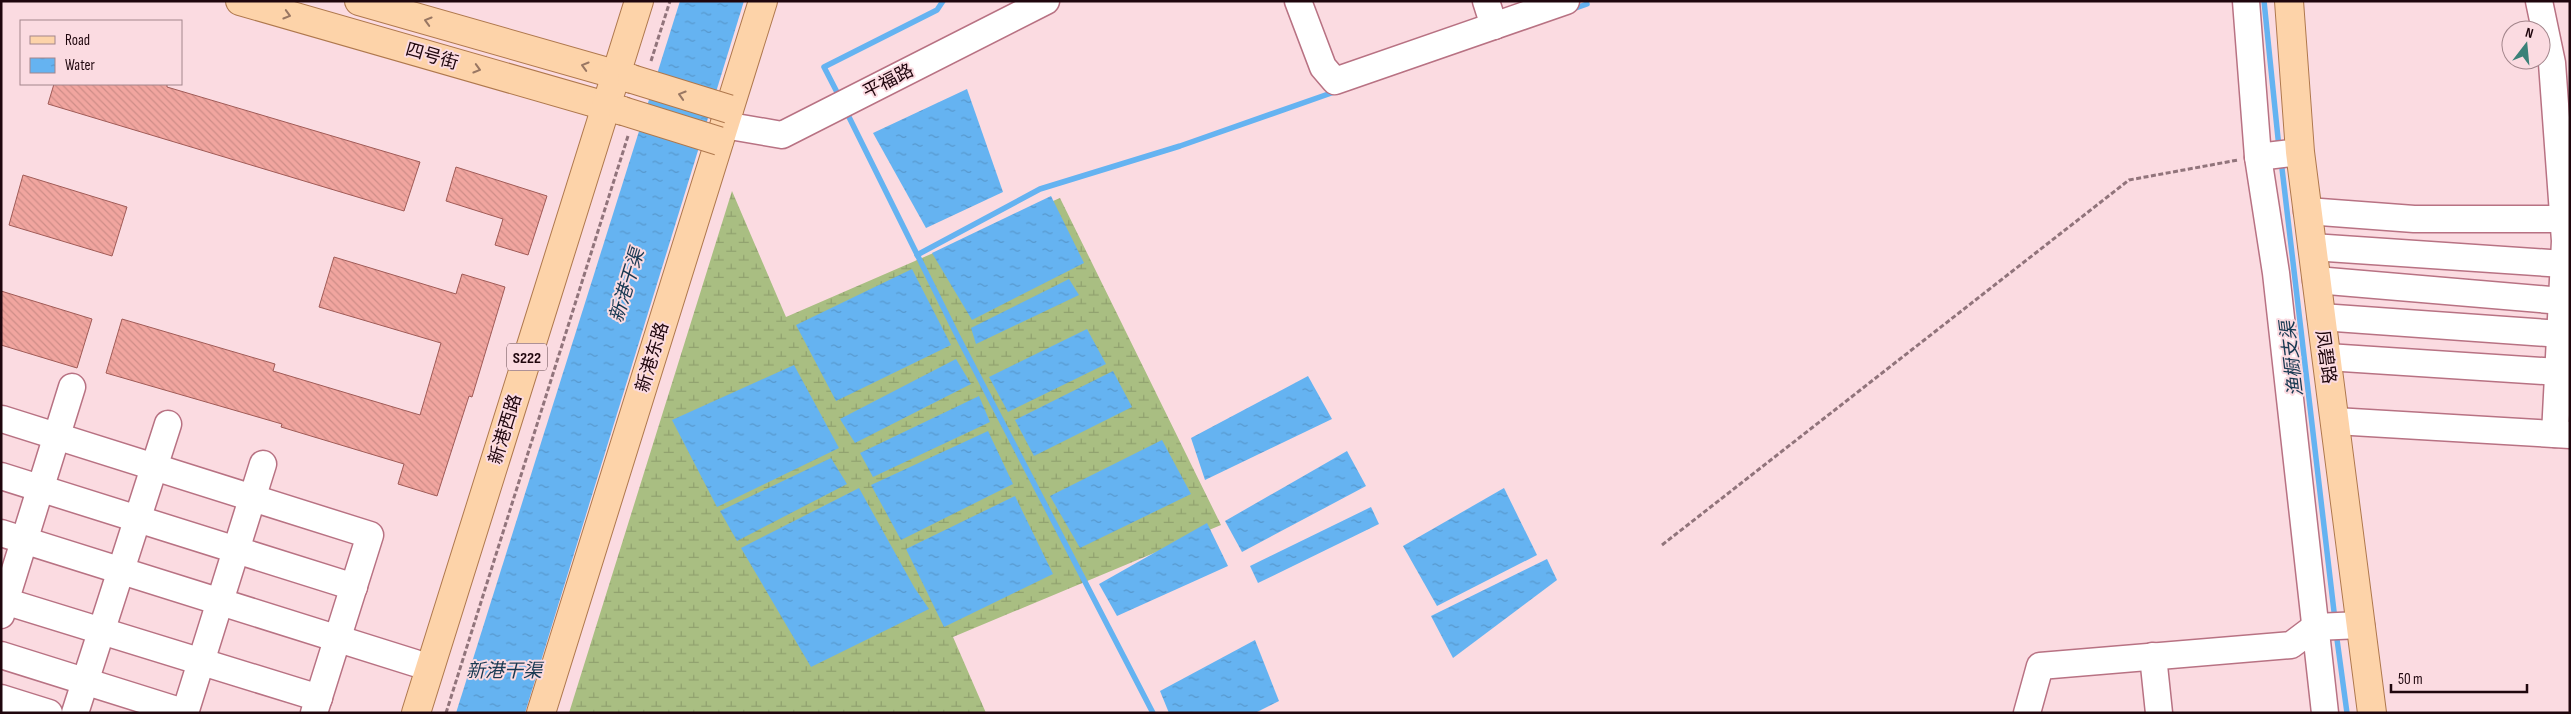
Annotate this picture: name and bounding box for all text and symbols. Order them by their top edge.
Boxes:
one-way arrow [282,9,291,19]
one-way arrow [425,17,433,27]
legend [20,20,182,85]
north arrow [2501,20,2551,70]
text: N [2524,24,2535,42]
text: Road [65,31,90,50]
street label: 四号街 [403,39,461,74]
text: Water [65,56,96,75]
street label: 平福路 [859,60,917,103]
one-way arrow [580,61,589,72]
one-way arrow [472,64,480,74]
one-way arrow [679,90,687,100]
water label: 新港干渠 [605,243,650,325]
water label: 渔橱支渠 [2276,317,2309,398]
street label: 新港东路 [632,320,673,395]
street label: 凤碧路 [2311,329,2340,385]
road number: S222 [507,344,547,371]
street label: 新港西路 [485,392,526,467]
water label: 新港干渠 [466,660,545,683]
scale bar [2391,662,2527,694]
text: 50 m [2398,670,2423,689]

